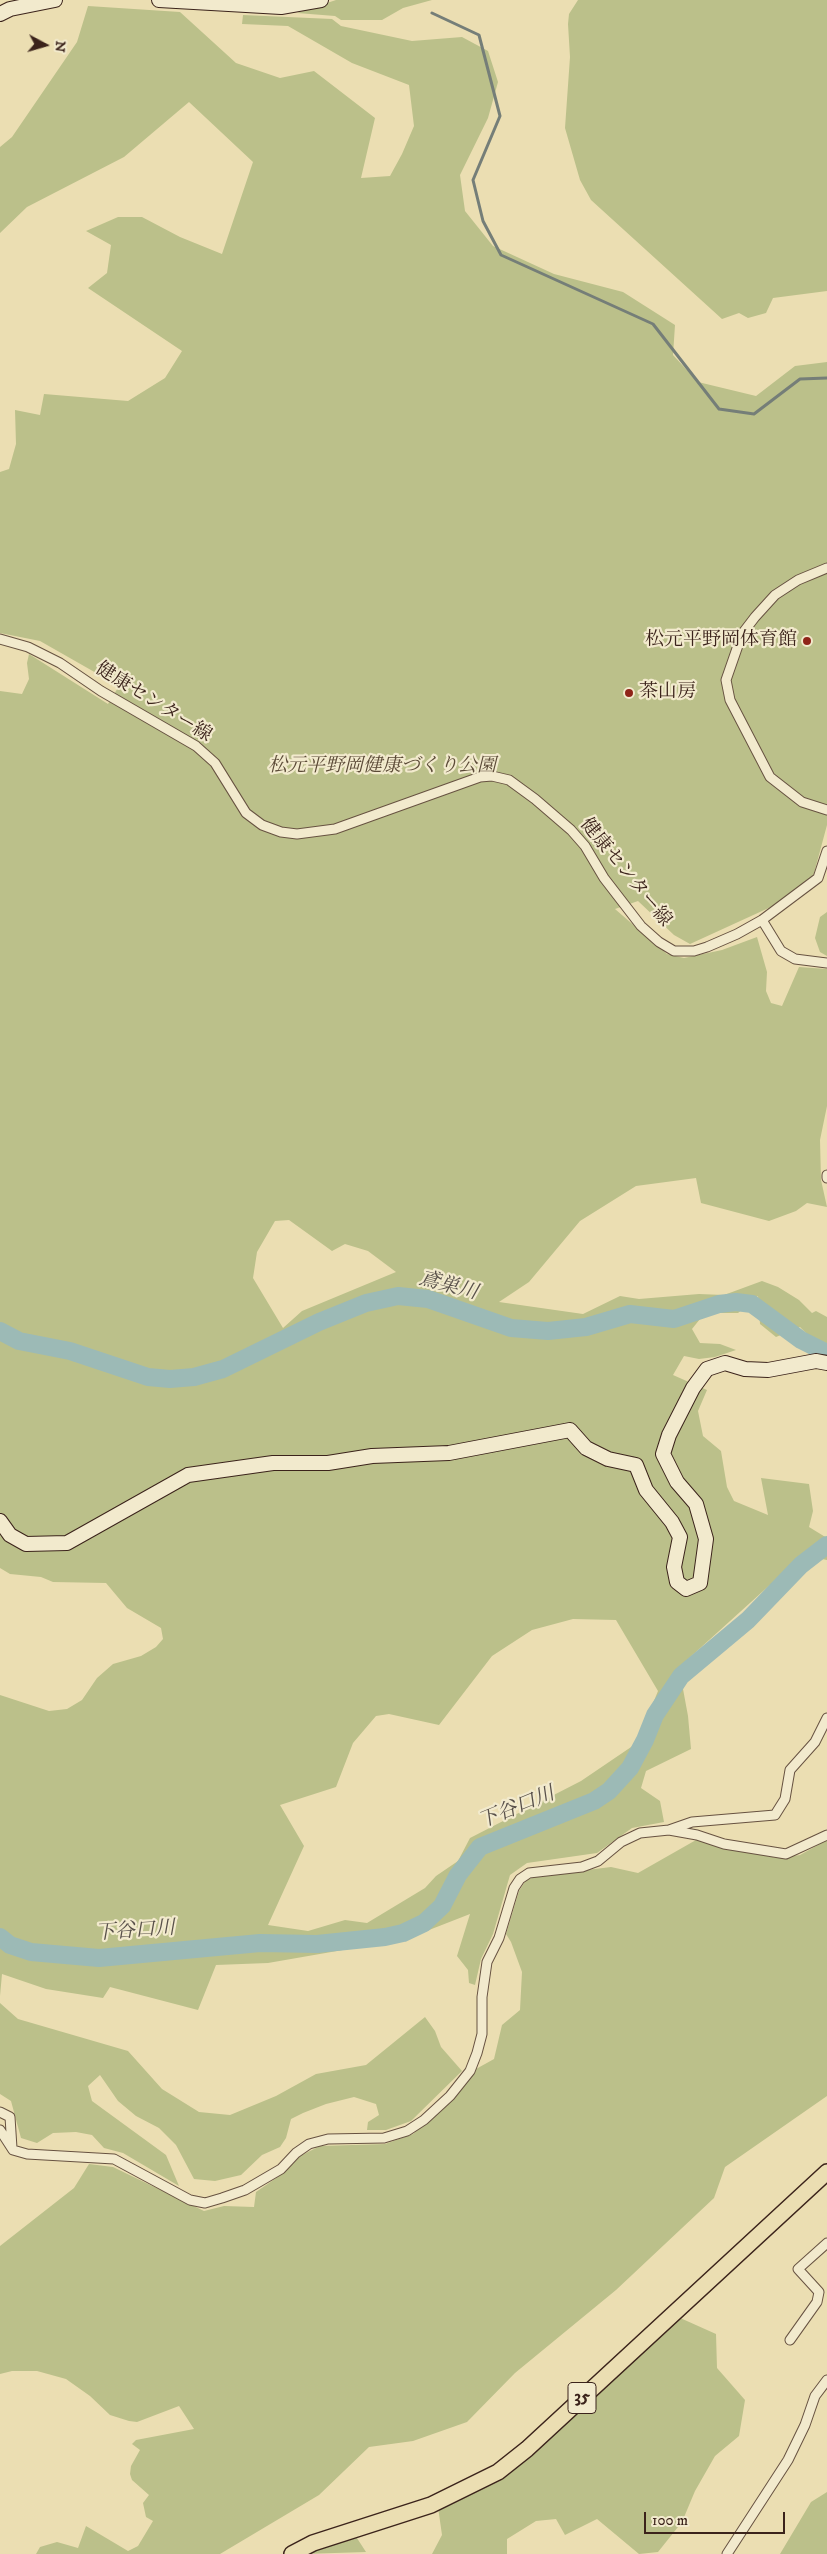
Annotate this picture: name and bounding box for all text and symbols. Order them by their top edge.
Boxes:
north arrow [20,20,70,70]
text: N [50,40,69,53]
place label: 松元平野岡体育館 [645,630,797,652]
marker: 松元平野岡体育館 [801,635,813,647]
street label: 健康センター線 [91,658,215,748]
place label: 茶山房 [639,682,696,704]
marker: 茶山房 [623,687,635,699]
park label: 松元平野岡健康づくり公園 [268,756,496,778]
street label: 健康センター線 [574,814,676,932]
water label: 鳶巣川 [416,1268,480,1306]
water label: 下谷口川 [475,1783,559,1835]
water label: 下谷口川 [94,1917,176,1947]
road number: 35 [568,2382,596,2414]
scale bar [647,2502,788,2534]
text: 100 m [652,2511,688,2530]

